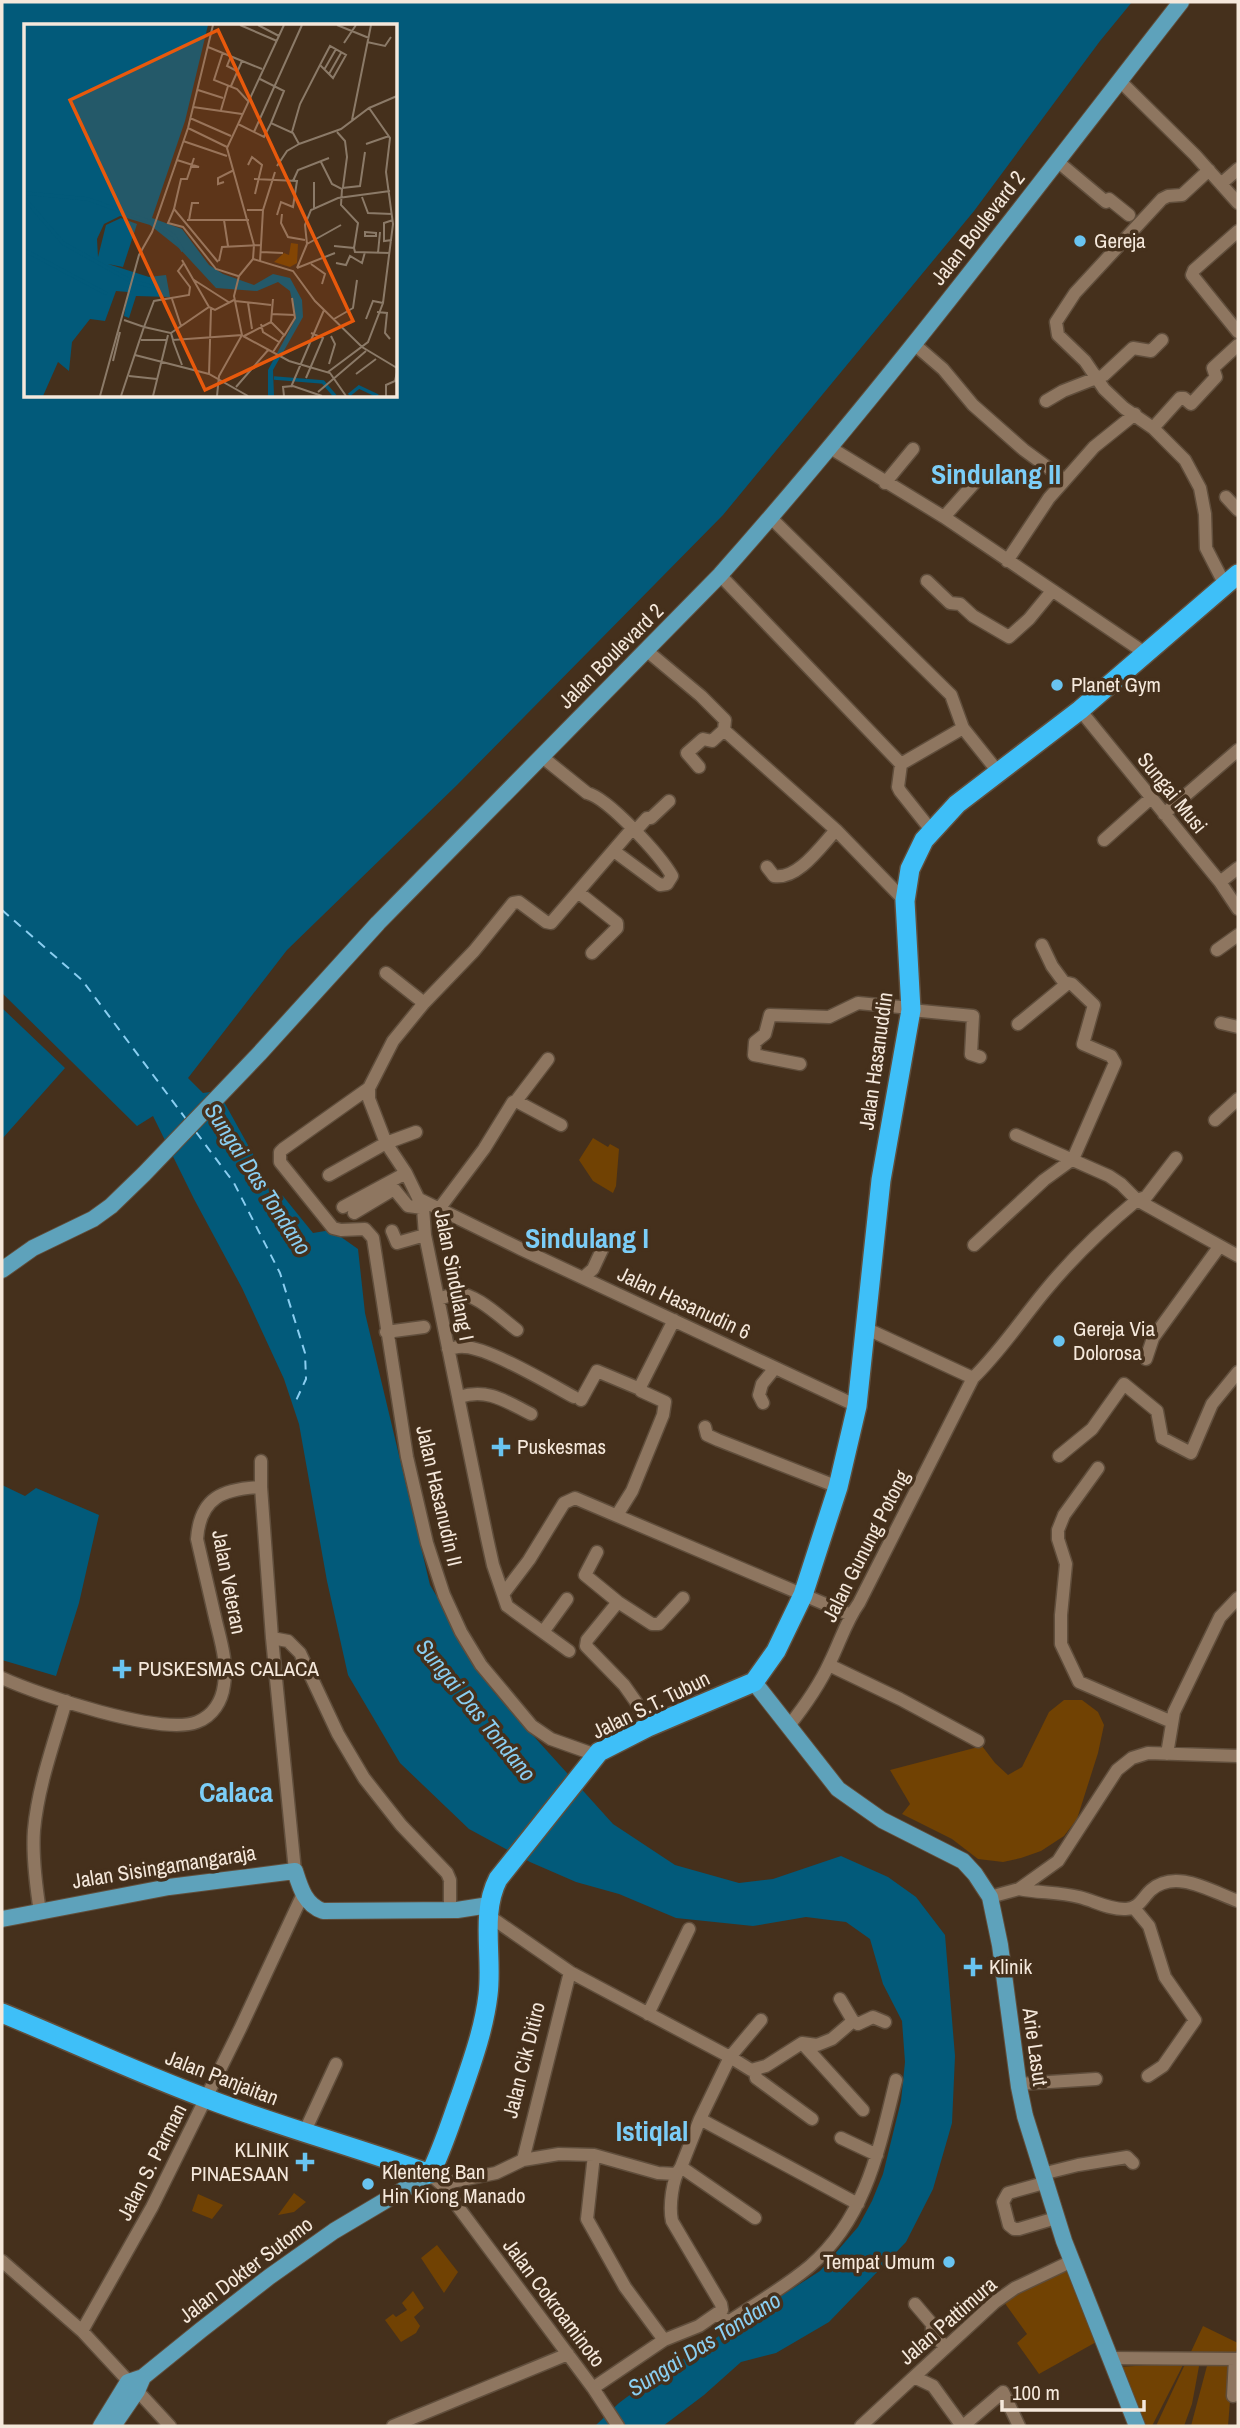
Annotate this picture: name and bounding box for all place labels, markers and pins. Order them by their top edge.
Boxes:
place label: Gereja [1094,226,1146,255]
marker: Gereja [1072,233,1088,249]
place label: Planet Gym [1071,670,1161,699]
marker: Planet Gym [1049,677,1065,693]
place label: Gereja Via Dolorosa [1073,1314,1155,1367]
marker: Gereja Via Dolorosa [1051,1333,1067,1349]
place label: Puskesmas [517,1432,606,1461]
marker: Puskesmas [491,1437,511,1457]
place label: PUSKESMAS CALACA [138,1654,319,1683]
marker: PUSKESMAS CALACA [112,1659,132,1679]
place label: Klinik [989,1952,1032,1981]
marker: Klinik [963,1957,983,1977]
place label: KLINIK PINAESAAN [190,2135,290,2188]
marker: KLINIK PINAESAAN [295,2152,315,2172]
place label: Klenteng Ban Hin Kiong Manado [382,2157,526,2210]
marker: Klenteng Ban Hin Kiong Manado [360,2176,376,2192]
place label: Tempat Umum [823,2247,935,2276]
marker: Tempat Umum [941,2254,957,2270]

